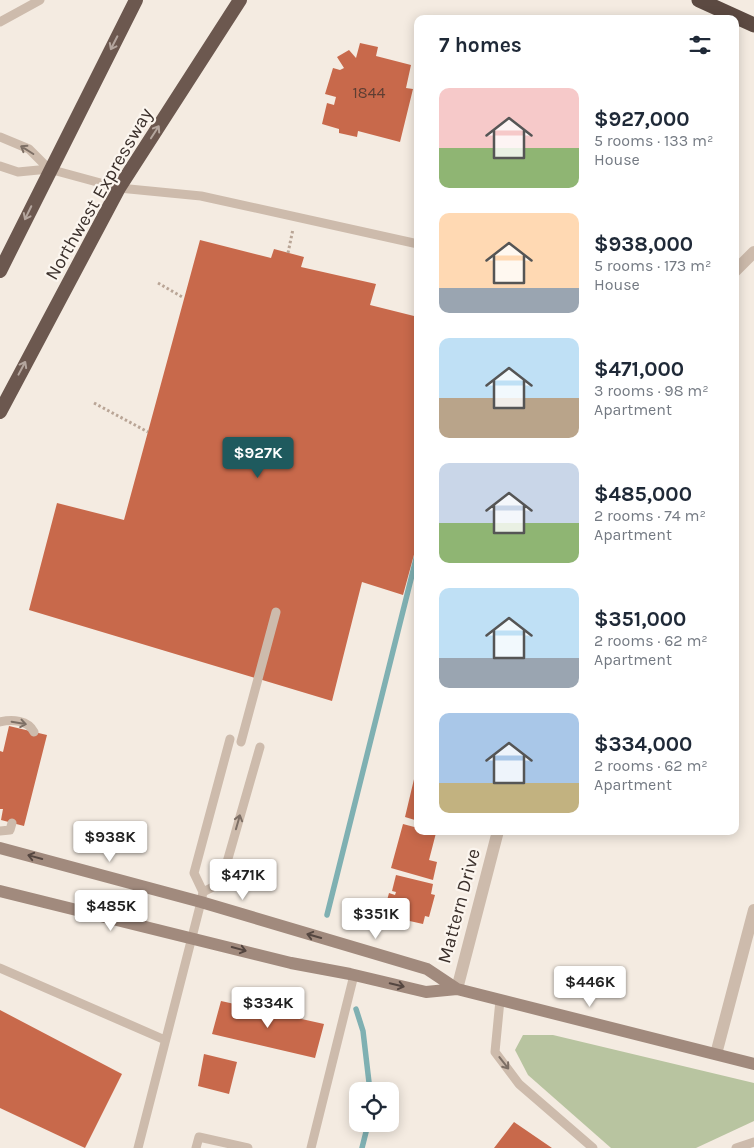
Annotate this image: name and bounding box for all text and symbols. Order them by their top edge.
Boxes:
icon: filters [686,31,714,59]
text: 7 homes [439,33,522,57]
one-way arrow [109,36,119,51]
house number: 1844 [353,83,386,102]
street label: Northwest Expressway [41,104,157,284]
text: $927,000 [594,107,690,131]
icon: home [479,108,539,168]
one-way arrow [150,126,160,140]
text: 5 rooms · 133 m² [594,131,713,150]
one-way arrow [20,144,34,155]
text: House [594,150,640,169]
one-way arrow [23,205,32,220]
text: $938,000 [594,232,693,256]
icon: home [479,233,539,293]
text: 5 rooms · 173 m² [594,256,711,275]
text: House [594,275,640,294]
text: $471,000 [594,357,684,381]
icon: home [479,358,539,418]
one-way arrow [18,361,27,376]
text: 3 rooms · 98 m² [594,381,709,400]
text: Apartment [594,400,672,419]
pin: $927K [223,436,293,479]
text: $927K [234,443,282,462]
text: $485,000 [594,482,692,506]
icon: home [479,483,539,543]
text: 2 rooms · 74 m² [594,506,706,525]
text: Apartment [594,525,672,544]
text: $351,000 [594,607,686,631]
icon: home [479,608,539,668]
text: 2 rooms · 62 m² [594,631,708,650]
text: Apartment [594,650,672,669]
one-way arrow [10,718,26,728]
text: $334,000 [594,732,692,756]
icon: home [479,733,539,793]
text: 2 rooms · 62 m² [594,756,708,775]
text: Apartment [594,775,672,794]
one-way arrow [234,815,244,831]
pin: $938K [75,820,145,863]
text: $938K [84,827,136,846]
street label: Mattern Drive [433,846,485,966]
one-way arrow [28,852,44,862]
pin: $471K [208,858,278,901]
text: $471K [221,865,265,884]
pin: $485K [76,890,146,932]
text: $485K [86,896,136,915]
pin: $351K [341,898,411,940]
text: $351K [353,904,399,923]
one-way arrow [306,931,322,941]
one-way arrow [230,945,246,955]
pin: $446K [555,966,625,1008]
text: $446K [565,972,615,991]
one-way arrow [389,981,405,990]
pin: $334K [233,986,303,1029]
text: $334K [243,993,293,1012]
one-way arrow [498,1057,509,1070]
map controls [349,1082,399,1132]
button: locate [349,1082,399,1132]

